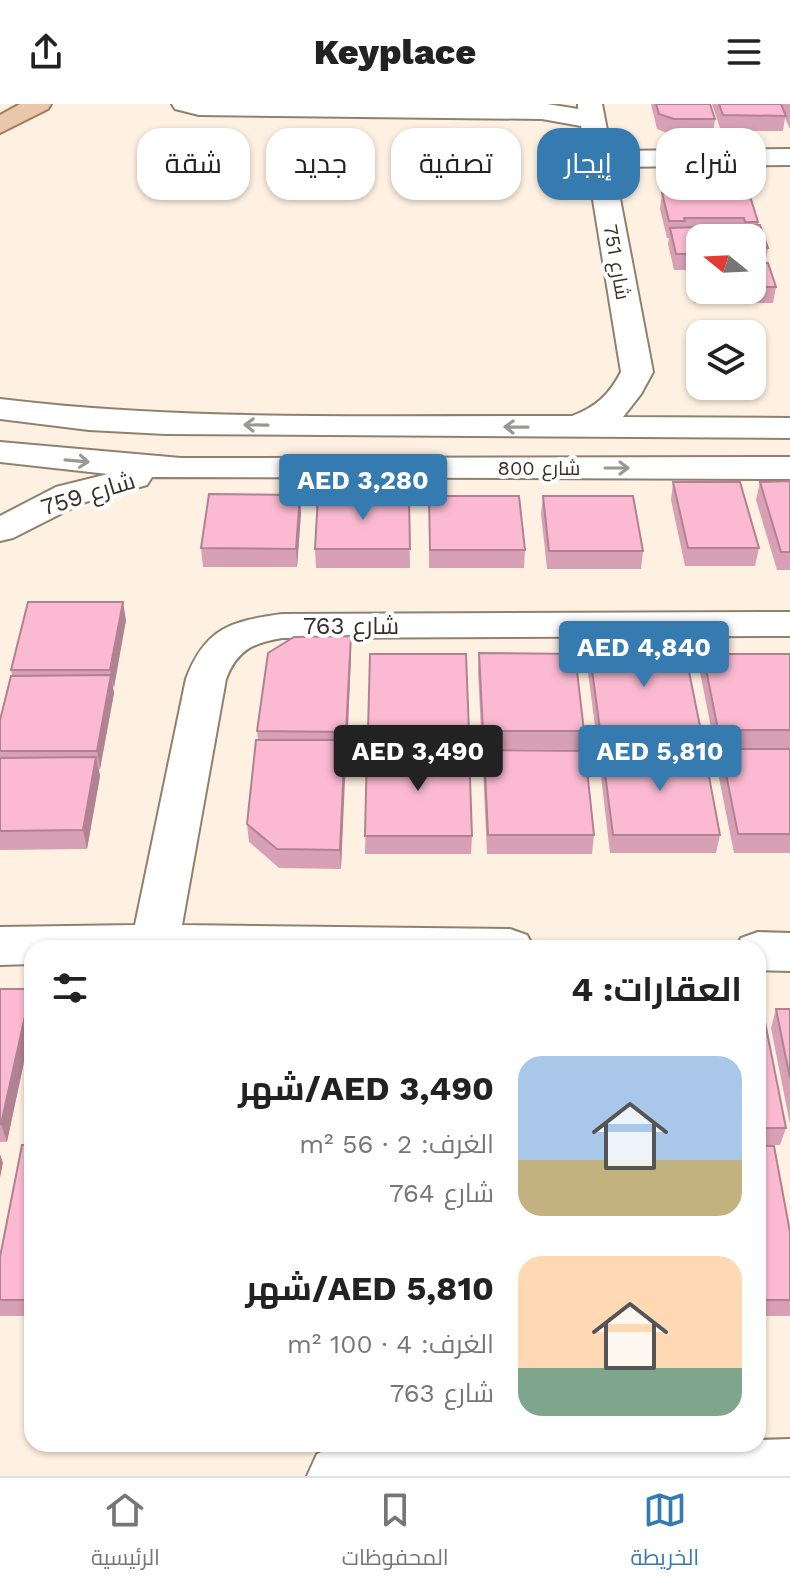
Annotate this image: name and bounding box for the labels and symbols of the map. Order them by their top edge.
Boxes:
street label: شارع 751 [597,222,635,302]
north arrow [686,224,766,304]
one-way arrow [243,417,270,433]
one-way arrow [503,420,530,435]
one-way arrow [64,454,90,469]
pin: AED 3,280 [271,454,455,522]
street label: شارع 800 [498,456,580,482]
one-way arrow [603,460,630,476]
street label: شارع 759 [38,466,139,523]
street label: شارع 763 [303,612,399,642]
pin: AED 4,840 [552,621,736,689]
pin: AED 3,490 [326,725,510,793]
pin: AED 5,810 [568,725,752,793]

